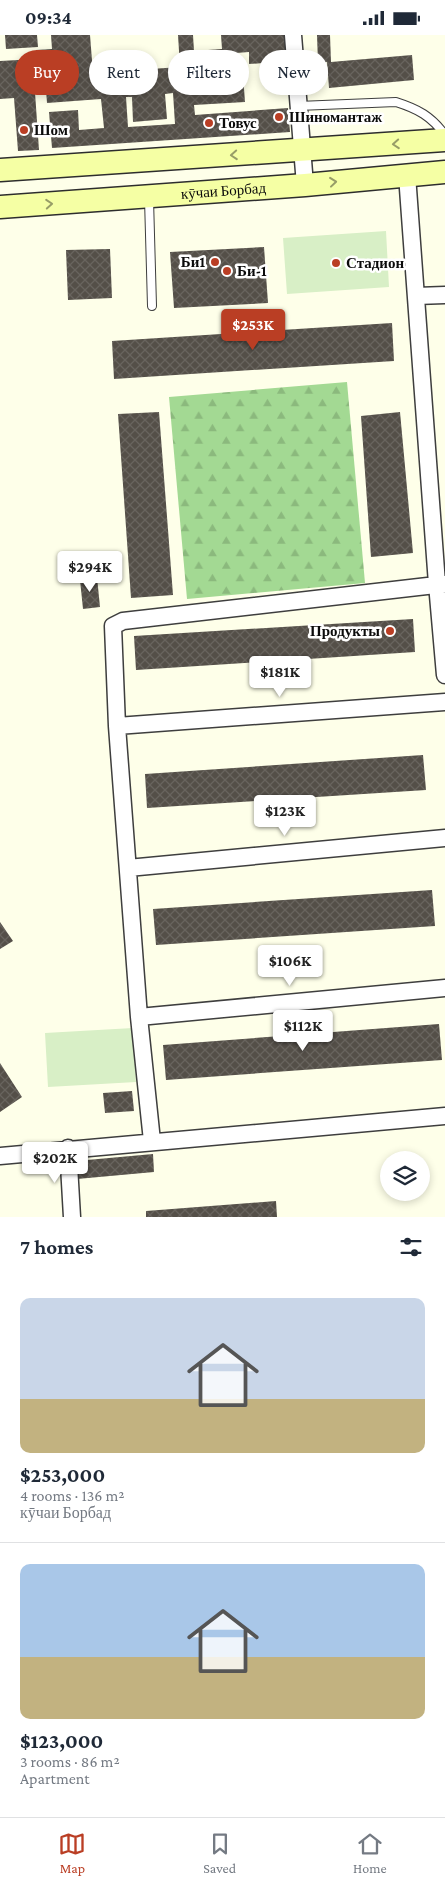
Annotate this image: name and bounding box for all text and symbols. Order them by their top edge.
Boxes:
text: 09:34 [25,7,72,28]
chip: Buy [15,50,79,95]
chip: Rent [89,50,158,95]
chip: Filters [168,50,249,95]
chip: New [259,50,328,95]
place label: Шиномантаж [289,109,382,125]
marker: Шиномантаж [273,111,285,123]
place label: Товус [219,115,257,131]
marker: Товус [203,117,215,129]
place label: Шом [34,122,68,138]
marker: Шом [18,124,30,136]
one-way arrow [392,138,400,149]
one-way arrow [230,149,238,160]
one-way arrow [329,177,337,188]
street label: кӯчаи Борбад [180,180,267,202]
one-way arrow [45,198,53,209]
place label: Би1 [181,254,205,270]
place label: Стадион [346,255,404,271]
marker: Би1 [209,256,221,268]
marker: Стадион [330,257,342,269]
place label: Би-1 [237,263,267,279]
marker: Би-1 [221,265,233,277]
pin: $253K [218,309,288,351]
text: $253K [232,316,274,333]
pin: $294K [55,551,125,593]
text: $294K [68,558,112,575]
place label: Продукты [310,623,380,639]
marker: Продукты [384,625,396,637]
pin: $181K [245,655,315,698]
text: $181K [260,663,300,680]
pin: $123K [250,795,320,837]
text: $123K [265,802,305,819]
pin: $106K [255,945,325,987]
text: $106K [269,952,311,969]
pin: $112K [268,1009,338,1052]
text: $112K [284,1017,322,1034]
pin: $202K [20,1141,90,1184]
text: $202K [33,1149,77,1166]
map controls [380,1151,430,1201]
button: layers [380,1151,430,1201]
icon: filters [397,1233,425,1261]
text: 7 homes [20,1235,93,1259]
icon: home [178,1330,268,1420]
text: $253,000 [20,1463,105,1487]
text: 4 rooms · 136 m² [20,1487,125,1504]
text: кӯчаи Борбад [20,1504,111,1521]
icon: home [178,1596,268,1686]
text: $123,000 [20,1729,103,1753]
text: 3 rooms · 86 m² [20,1753,120,1770]
text: Apartment [20,1770,90,1787]
tab: Map [58,1830,86,1876]
tab: Saved [203,1830,236,1876]
tab: Home [353,1830,387,1876]

